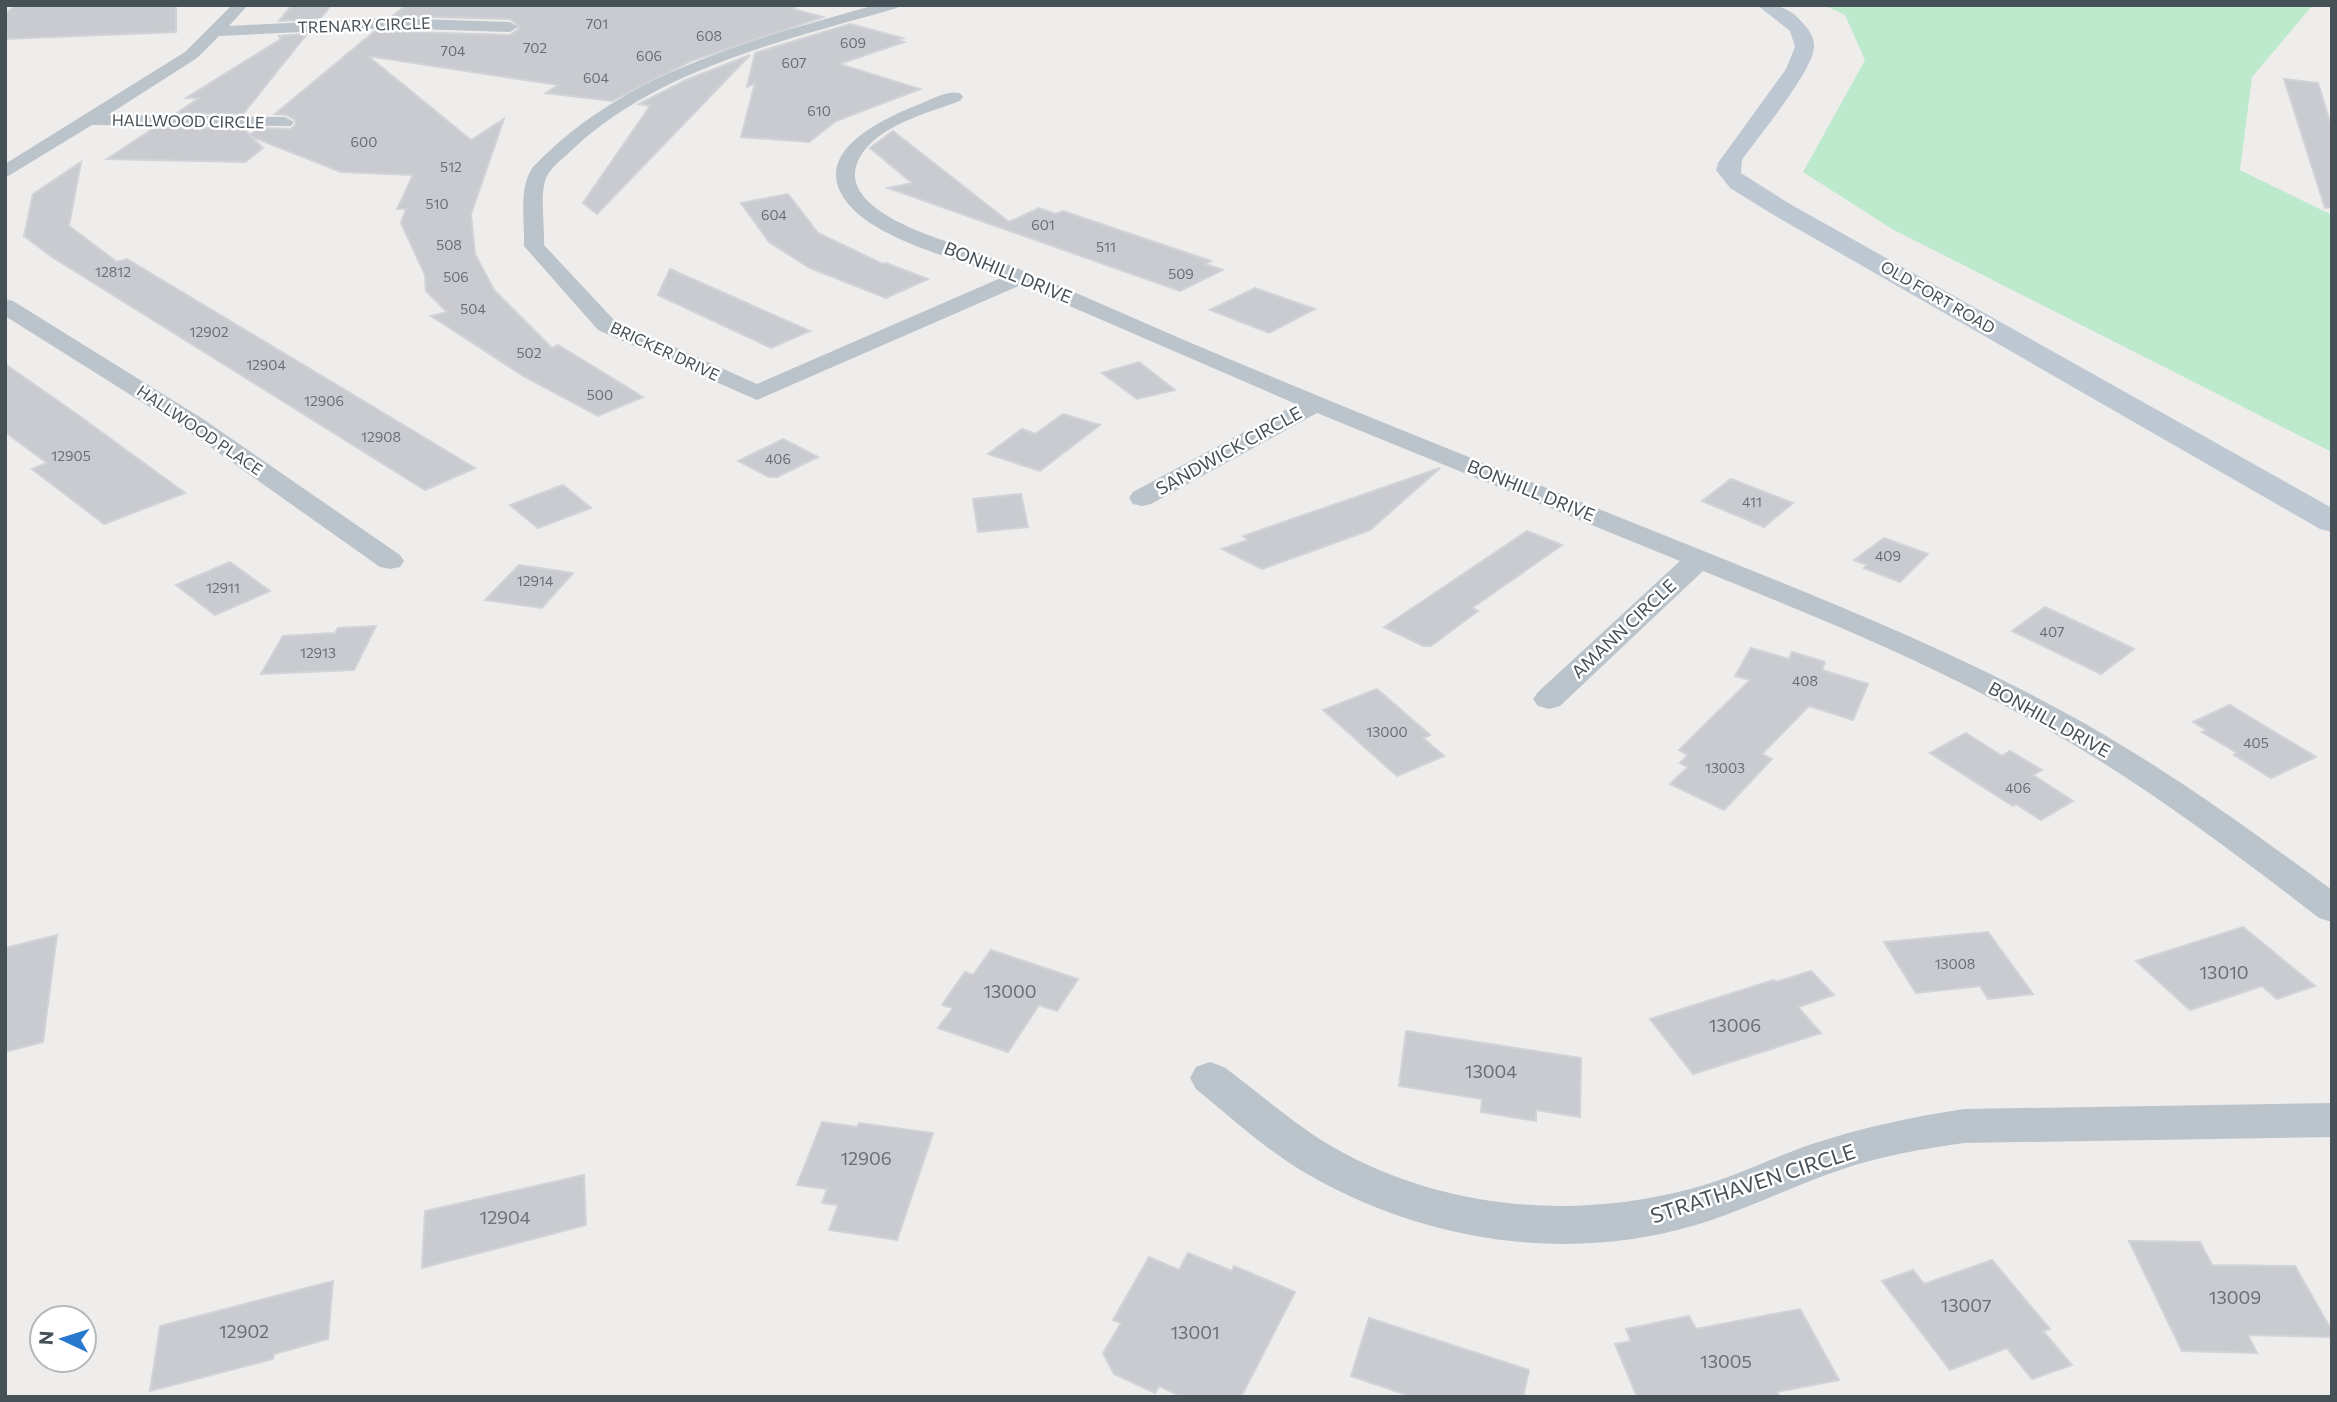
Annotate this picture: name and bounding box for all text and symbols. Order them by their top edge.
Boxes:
street label: TRENARY CIRCLE [297,13,431,36]
house number: 701 [586,15,608,32]
house number: 608 [696,27,722,44]
house number: 609 [840,34,866,51]
house number: 702 [523,39,547,56]
house number: 704 [441,42,466,59]
house number: 606 [636,47,662,64]
house number: 607 [782,54,806,71]
house number: 604 [583,69,610,86]
house number: 610 [807,102,831,119]
street label: HALLWOOD CIRCLE [112,110,264,131]
house number: 600 [351,133,377,150]
house number: 512 [440,158,462,175]
house number: 510 [425,195,449,212]
house number: 604 [761,206,788,223]
house number: 601 [1031,216,1055,233]
house number: 508 [436,236,462,253]
street label: BONHILL DRIVE [941,236,1075,308]
house number: 511 [1096,238,1116,255]
street label: OLD FORT ROAD [1878,256,1999,337]
house number: 12812 [95,263,131,280]
house number: 509 [1168,265,1194,282]
house number: 506 [443,268,469,285]
house number: 504 [460,300,486,317]
street label: BRICKER DRIVE [608,317,723,384]
house number: 12902 [189,323,229,340]
house number: 502 [517,344,542,361]
house number: 12904 [246,356,286,373]
street label: HALLWOOD PLACE [134,381,267,479]
house number: 500 [587,386,613,403]
house number: 12906 [304,392,344,409]
street label: SANDWICK CIRCLE [1152,401,1305,499]
house number: 12908 [361,428,401,445]
house number: 12905 [51,447,91,464]
house number: 406 [765,450,791,467]
street label: BONHILL DRIVE [1464,454,1598,526]
house number: 411 [1742,493,1762,510]
house number: 409 [1875,547,1901,564]
house number: 12914 [517,572,554,589]
street label: AMANN CIRCLE [1566,574,1680,682]
house number: 12911 [206,579,240,596]
house number: 407 [2040,623,2064,640]
house number: 12913 [300,644,336,661]
house number: 408 [1792,672,1818,689]
street label: BONHILL DRIVE [1985,677,2114,762]
house number: 13000 [1366,723,1408,740]
house number: 405 [2243,734,2269,751]
house number: 13003 [1705,759,1745,776]
house number: 406 [2005,779,2031,796]
house number: 13008 [1935,955,1975,972]
house number: 13010 [2199,961,2249,983]
house number: 13000 [983,980,1037,1002]
house number: 13006 [1709,1014,1761,1036]
house number: 13004 [1465,1060,1517,1082]
street label: STRATHAVEN CIRCLE [1647,1138,1858,1228]
house number: 12906 [840,1147,892,1169]
house number: 12904 [479,1206,531,1228]
house number: 13009 [2209,1286,2261,1308]
house number: 13007 [1941,1294,1991,1316]
north arrow [28,1304,98,1374]
house number: 12902 [219,1320,269,1342]
house number: 13001 [1170,1321,1220,1343]
text: N [34,1330,58,1346]
house number: 13005 [1700,1350,1752,1372]

